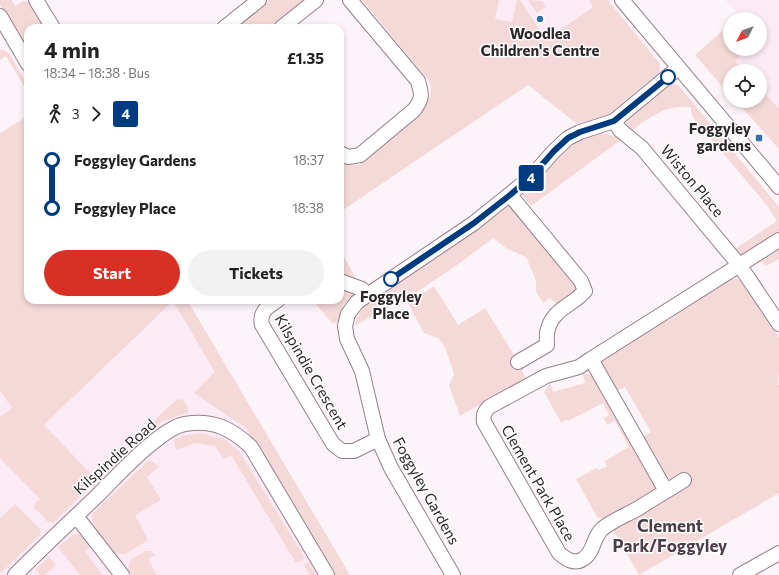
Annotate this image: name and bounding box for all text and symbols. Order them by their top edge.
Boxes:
north arrow [723,12,767,56]
map controls [723,12,767,108]
marker: Woodlea Children's Centre [535,14,545,24]
place label: Woodlea Children's Centre [481,24,600,59]
text: 4 min [44,36,100,63]
text: £1.35 [287,49,324,67]
button: locate [723,64,767,108]
text: 18:34 – 18:38 · Bus [44,65,150,81]
unlabelled marker [660,69,676,85]
icon: walk [44,103,66,125]
icon: forward [85,103,107,125]
text: 4 [121,105,130,122]
text: 3 [72,106,79,122]
place label: Foggyley gardens [689,119,752,154]
marker: Foggyley gardens [754,133,764,143]
street label: Wiston Place [657,141,728,220]
text: Foggyley Gardens [74,151,196,169]
text: 18:37 [293,152,324,168]
line badge: 4 [518,165,544,191]
text: 4 [527,169,535,186]
text: Foggyley Place [74,199,176,217]
text: 18:38 [292,200,324,216]
button: Start [44,250,180,296]
button: Tickets [188,250,324,296]
marker: Foggyley Place [383,271,399,287]
place label: Foggyley Place [360,287,423,322]
street label: Kilspindie Crescent [272,311,352,432]
street label: Kilspindie Road [70,415,159,498]
street label: Clement Park Place [498,421,580,544]
street label: Foggyley Gardens [390,434,464,548]
district label: Clement Park/Foggyley [613,515,728,556]

